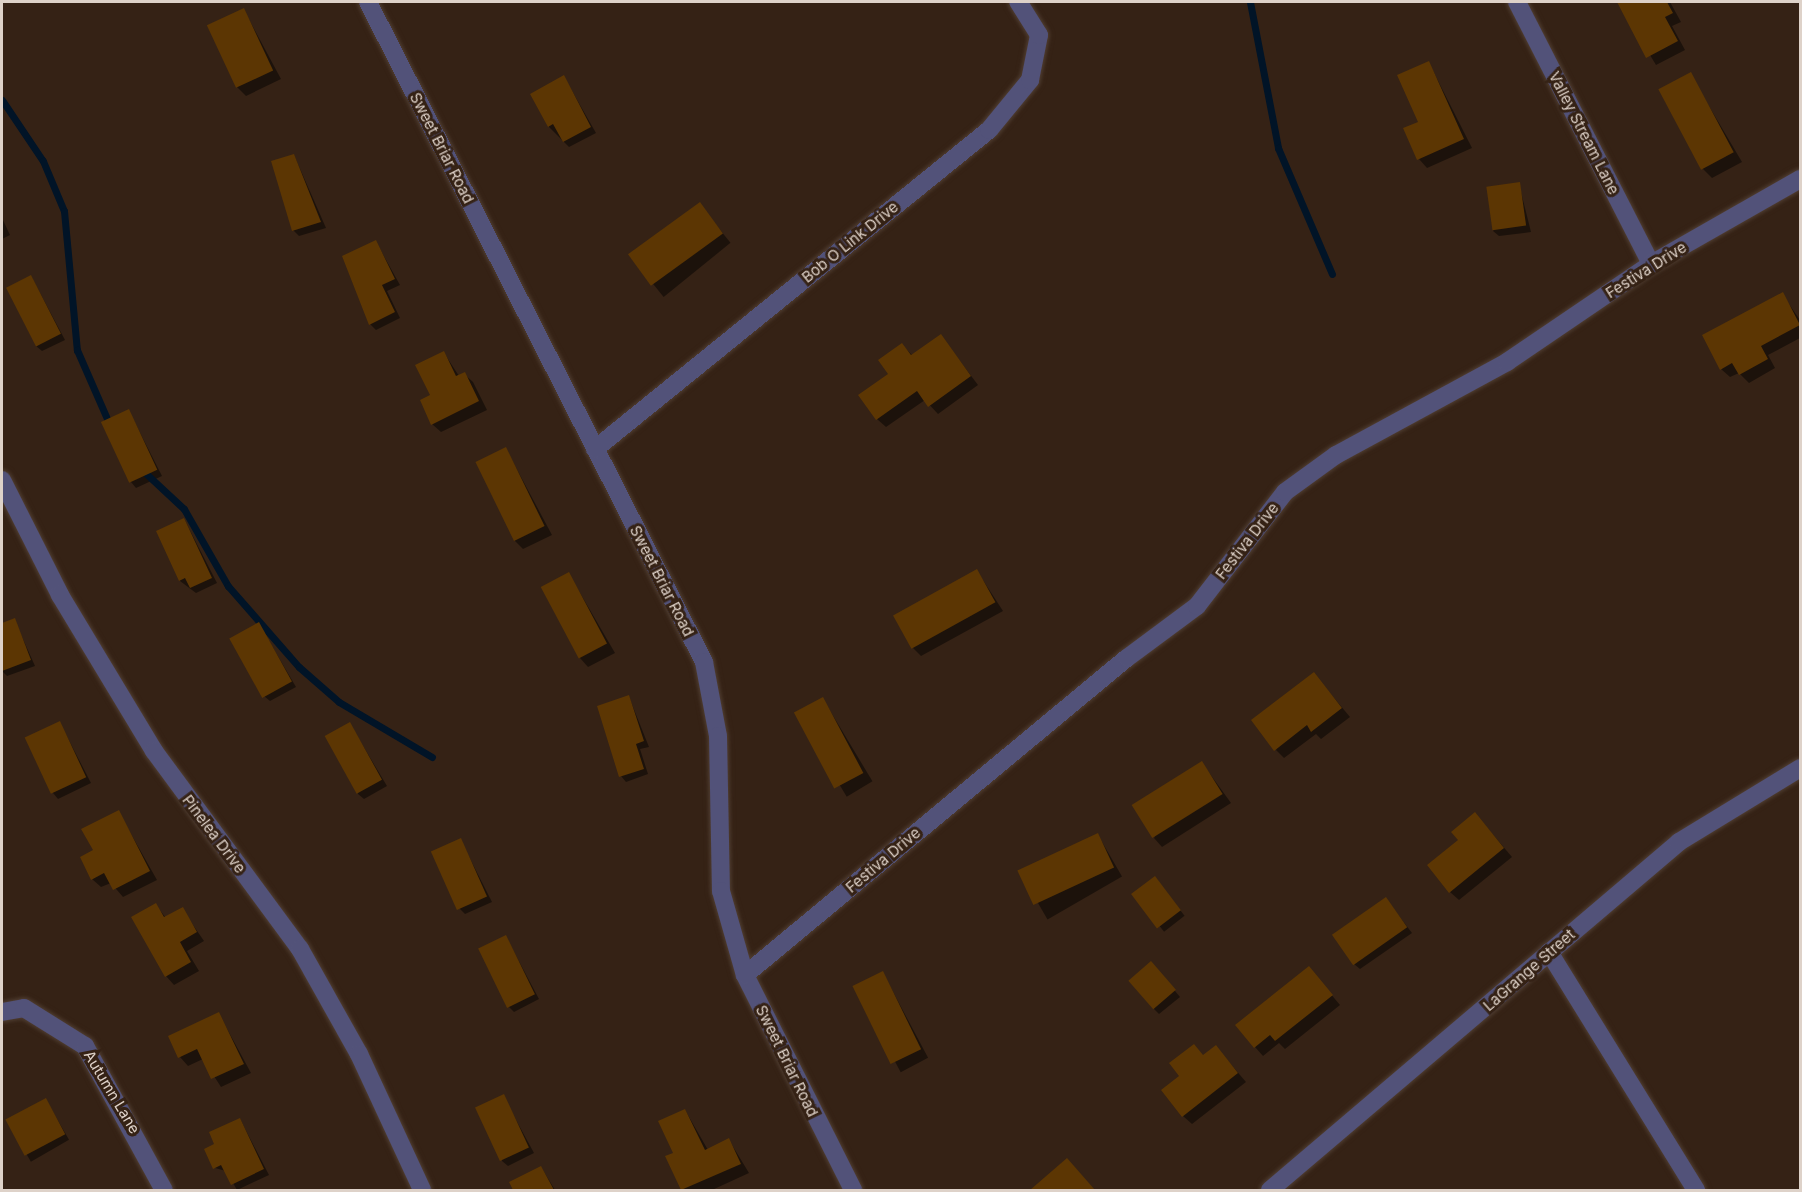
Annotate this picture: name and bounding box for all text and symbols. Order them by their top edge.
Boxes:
street label: Valley Stream Lane [1545,69,1623,197]
street label: Sweet Briar Road [406,90,478,206]
street label: Bob O Link Drive [798,198,902,286]
street label: Festiva Drive [1602,238,1690,302]
street label: Festiva Drive [1212,499,1282,583]
street label: Sweet Briar Road [626,523,698,639]
street label: Pinelea Drive [179,791,249,877]
street label: Festiva Drive [842,824,924,896]
street label: LaGrange Street [1480,925,1578,1015]
street label: Sweet Briar Road [752,1002,822,1120]
street label: Autumn Lane [80,1047,144,1137]

